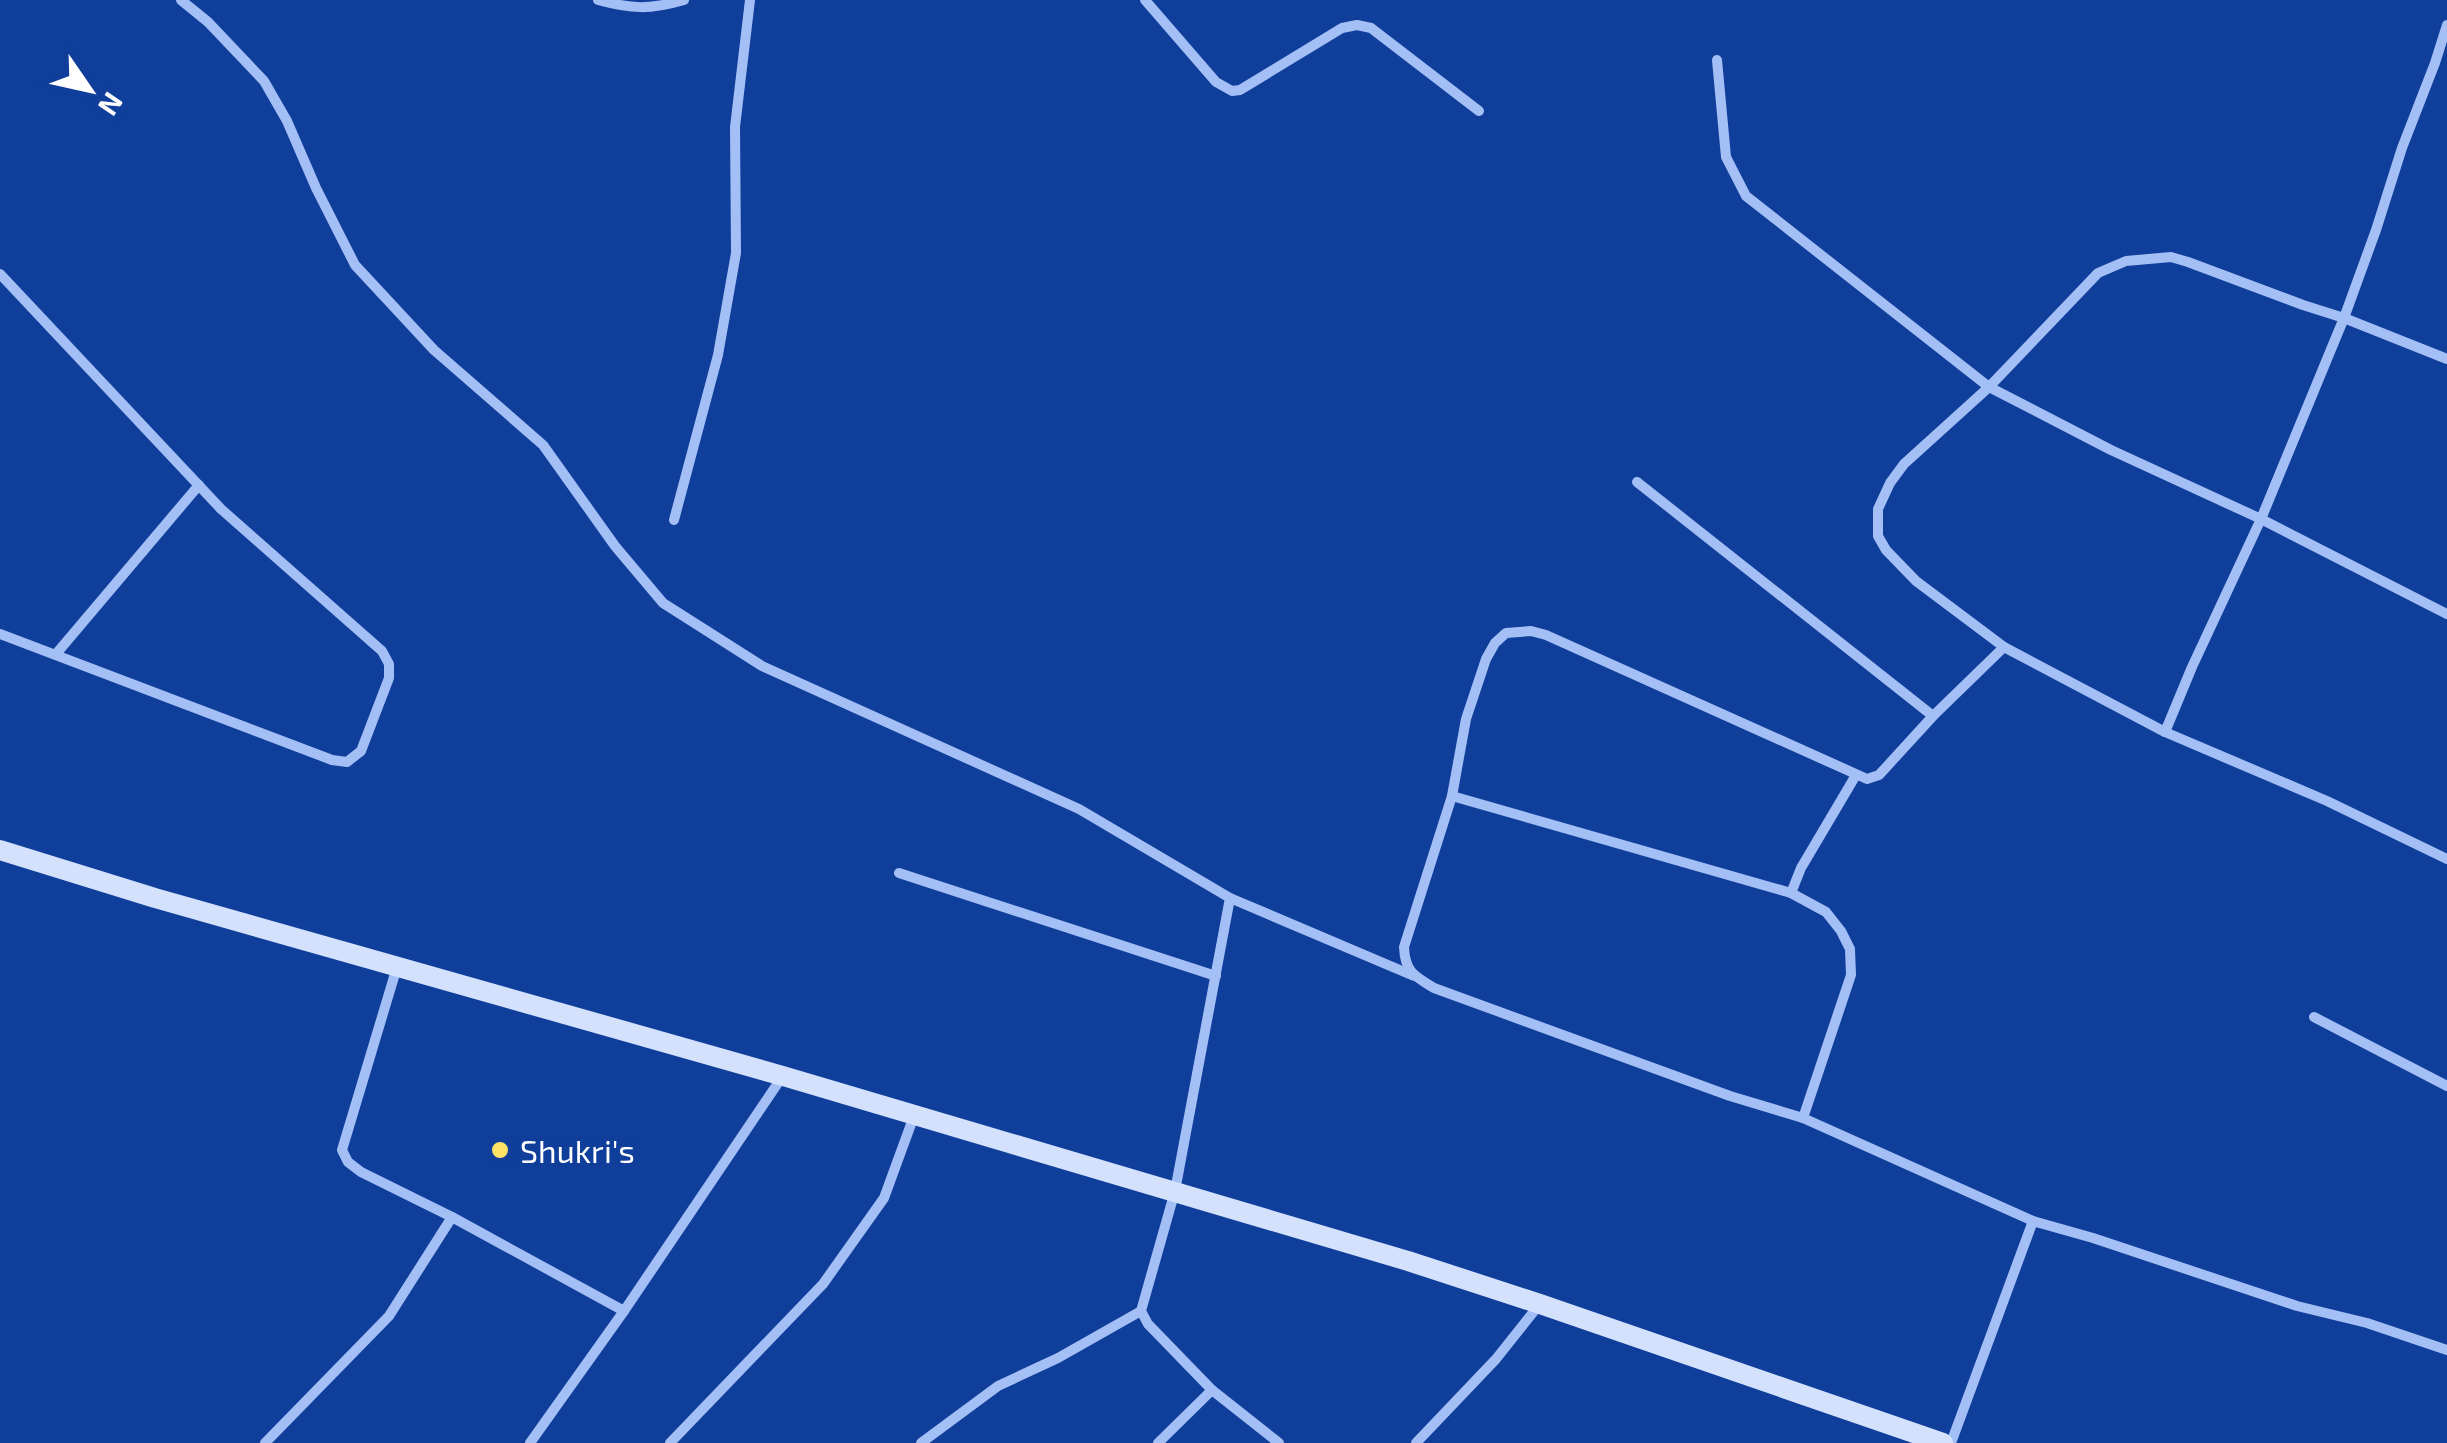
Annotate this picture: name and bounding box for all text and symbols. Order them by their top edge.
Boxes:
north arrow [40,40,140,140]
text: N [92,87,131,122]
place label: Shukri's [520,1131,635,1169]
marker: Shukri's [489,1139,511,1161]

